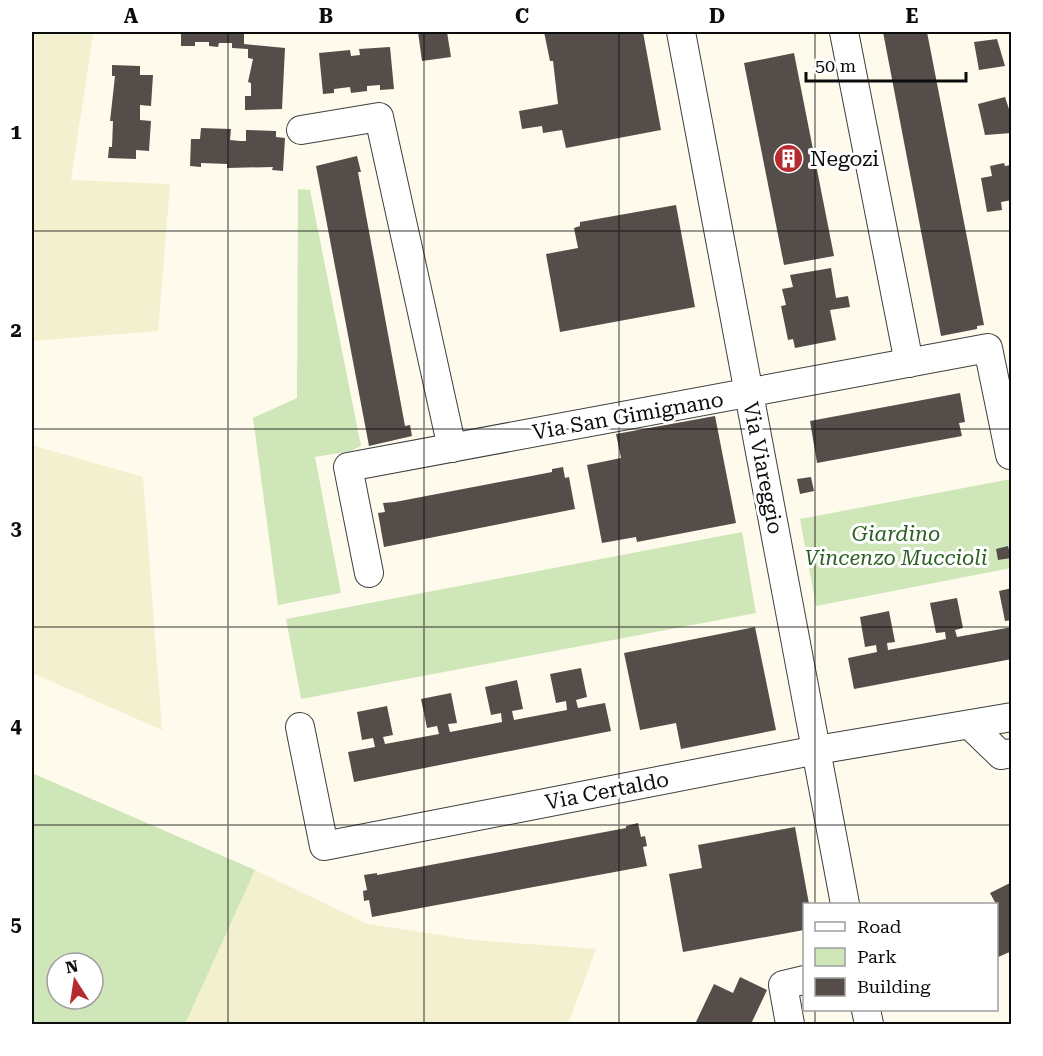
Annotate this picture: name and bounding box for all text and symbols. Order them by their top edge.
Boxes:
text: A [124,4,139,28]
text: B [319,4,333,28]
text: C [515,4,529,28]
text: D [709,4,725,28]
text: E [906,4,919,28]
scale bar [806,45,966,83]
text: 50 m [815,55,856,76]
text: 1 [10,120,22,144]
building icon: Negozi [773,143,805,175]
place label: Negozi [810,147,879,171]
text: 2 [10,318,22,342]
street label: Via San Gimignano [531,387,725,445]
street label: Via Viareggio [738,400,788,536]
text: 3 [10,516,22,540]
park label: Giardino Vincenzo Muccioli [805,522,987,570]
text: 4 [10,714,22,738]
street label: Via Certaldo [543,767,671,815]
legend [803,903,998,1011]
text: 5 [10,912,22,936]
text: Road [857,916,902,937]
text: Park [857,946,897,967]
north arrow [45,951,105,1011]
text: N [64,956,80,977]
text: Building [857,976,931,997]

